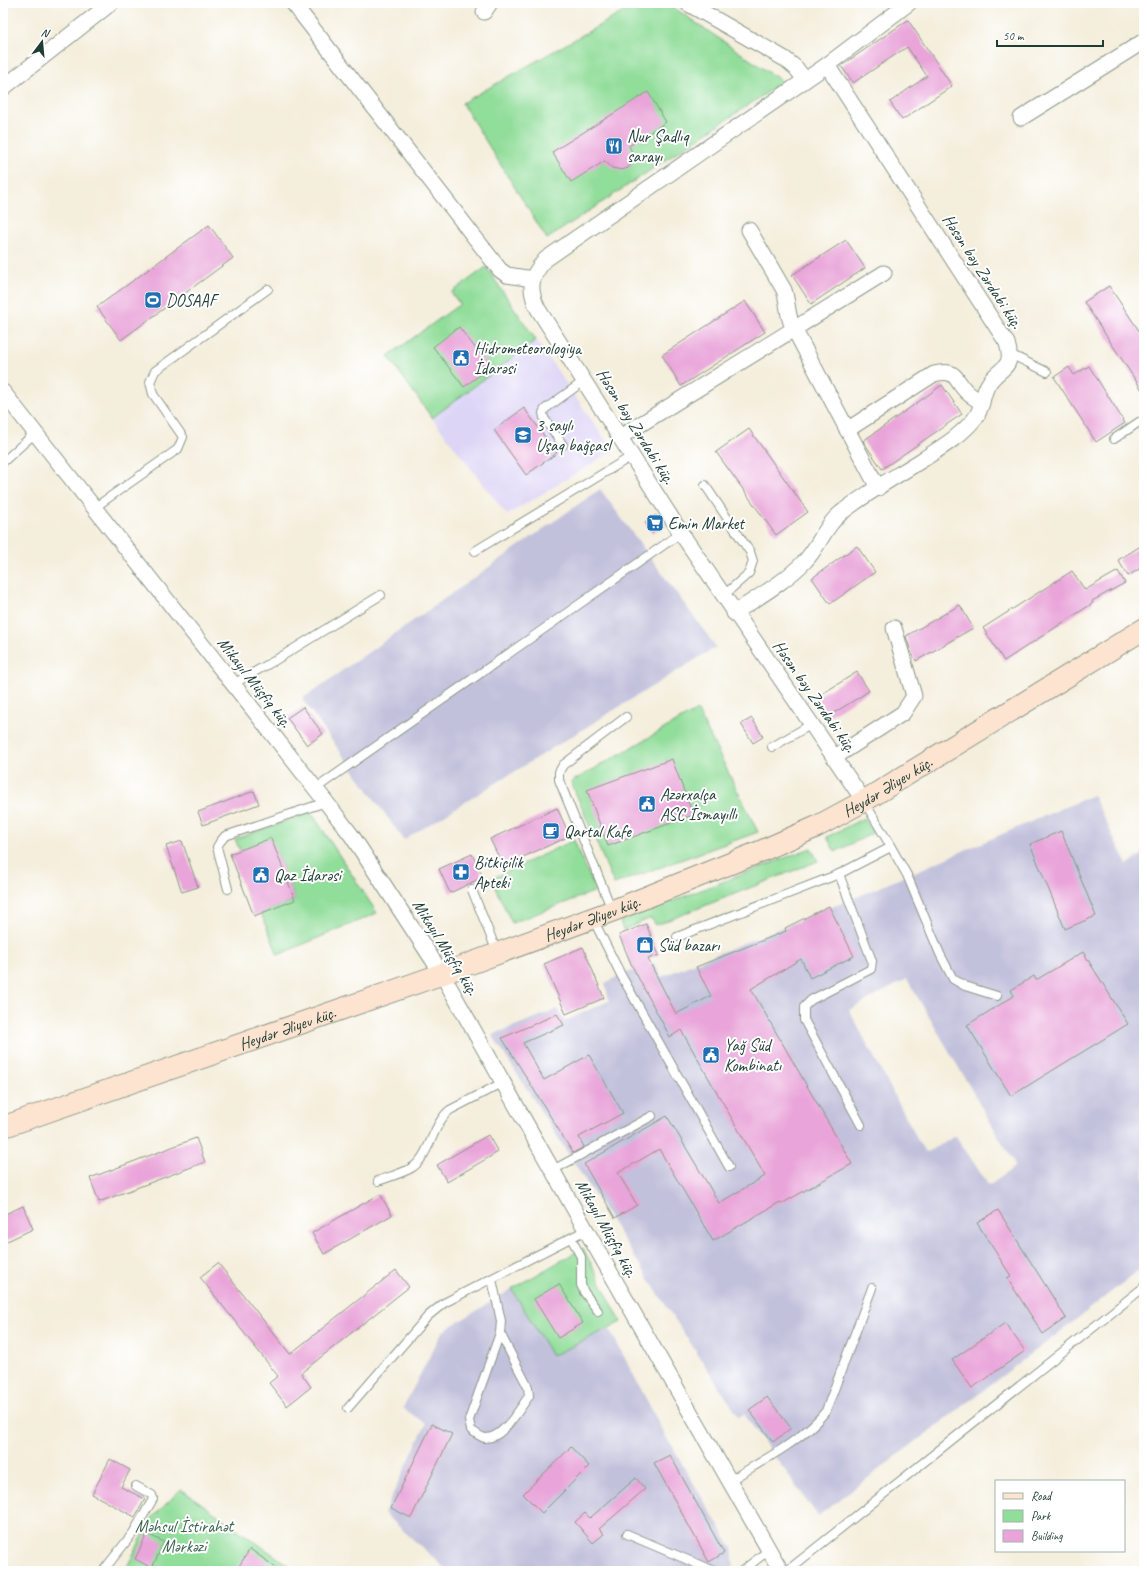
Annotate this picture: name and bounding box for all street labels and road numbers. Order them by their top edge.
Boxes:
street label: Həsən bəy Zərdabi küç. [938,210,1028,333]
street label: Həsən bəy Zərdabi küç. [592,365,680,488]
street label: Mikayıl Müşfiq küç. [213,633,297,732]
street label: Həsən bəy Zərdabi küç. [768,636,861,757]
street label: Heydər Əliyev küç. [839,751,937,822]
street label: Heydər Əliyev küç. [541,891,644,946]
street label: Mikayıl Müşfiq küç. [408,895,484,1000]
street label: Heydər Əliyev küç. [236,1002,339,1055]
street label: Mikayıl Müşfiq küç. [571,1175,643,1282]

